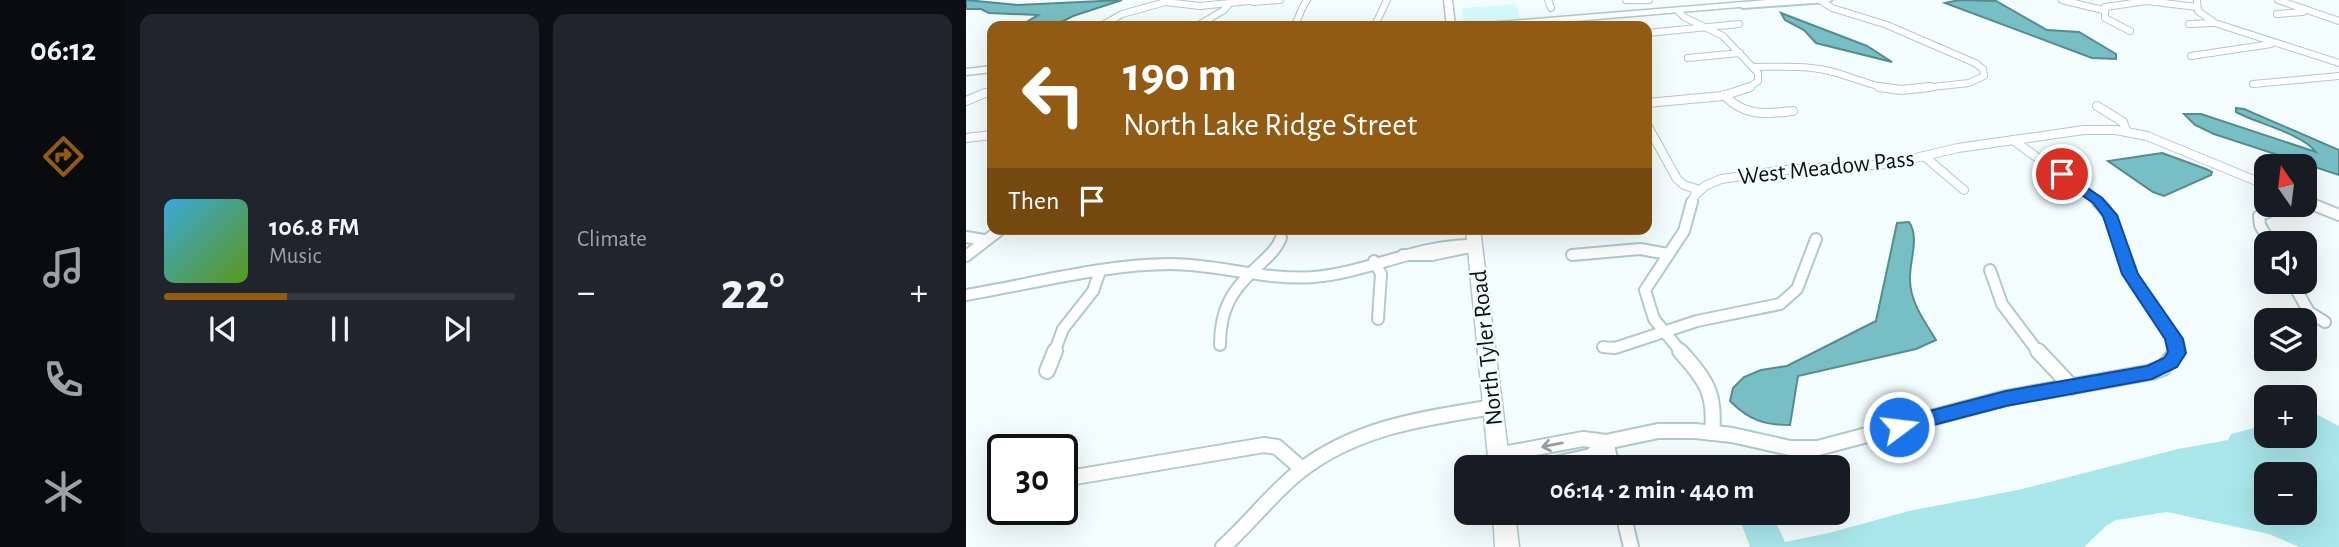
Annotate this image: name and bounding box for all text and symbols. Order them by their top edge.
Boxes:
text: 06:12 [30,34,96,66]
icon: left [1008,49,1099,140]
text: 190 m [1123,51,1237,100]
text: North Lake Ridge Street [1123,109,1417,141]
icon: directions [39,132,88,181]
pin [2032,144,2092,204]
street label: West Meadow Pass [1737,147,1915,189]
north arrow [2254,154,2317,217]
map controls [2254,154,2317,525]
icon: arrive [2043,155,2081,193]
icon: arrive [1073,182,1111,220]
text: Then [1008,188,1059,214]
text: 106.8 FM [269,214,359,240]
text: Climate [577,228,647,251]
button: sound [2254,231,2317,294]
icon: music [39,243,88,292]
text: Music [269,245,321,268]
text: 22° [720,266,785,318]
street label: North Tyler Road [1467,269,1507,427]
text: − [577,274,595,312]
text: + [910,274,928,312]
button: layers [2254,308,2317,371]
icon: previous [204,310,242,348]
icon: pause [321,310,359,348]
icon: next [438,310,476,348]
icon: phone [39,355,88,404]
button: + [2254,385,2317,448]
position arrow [1862,390,1936,464]
speed limit sign: 30 [987,434,1078,525]
one-way arrow [1541,439,1564,452]
button: − [2254,462,2317,525]
icon: climate [39,467,88,516]
text: 06:14 · 2 min · 440 m [1550,477,1754,503]

